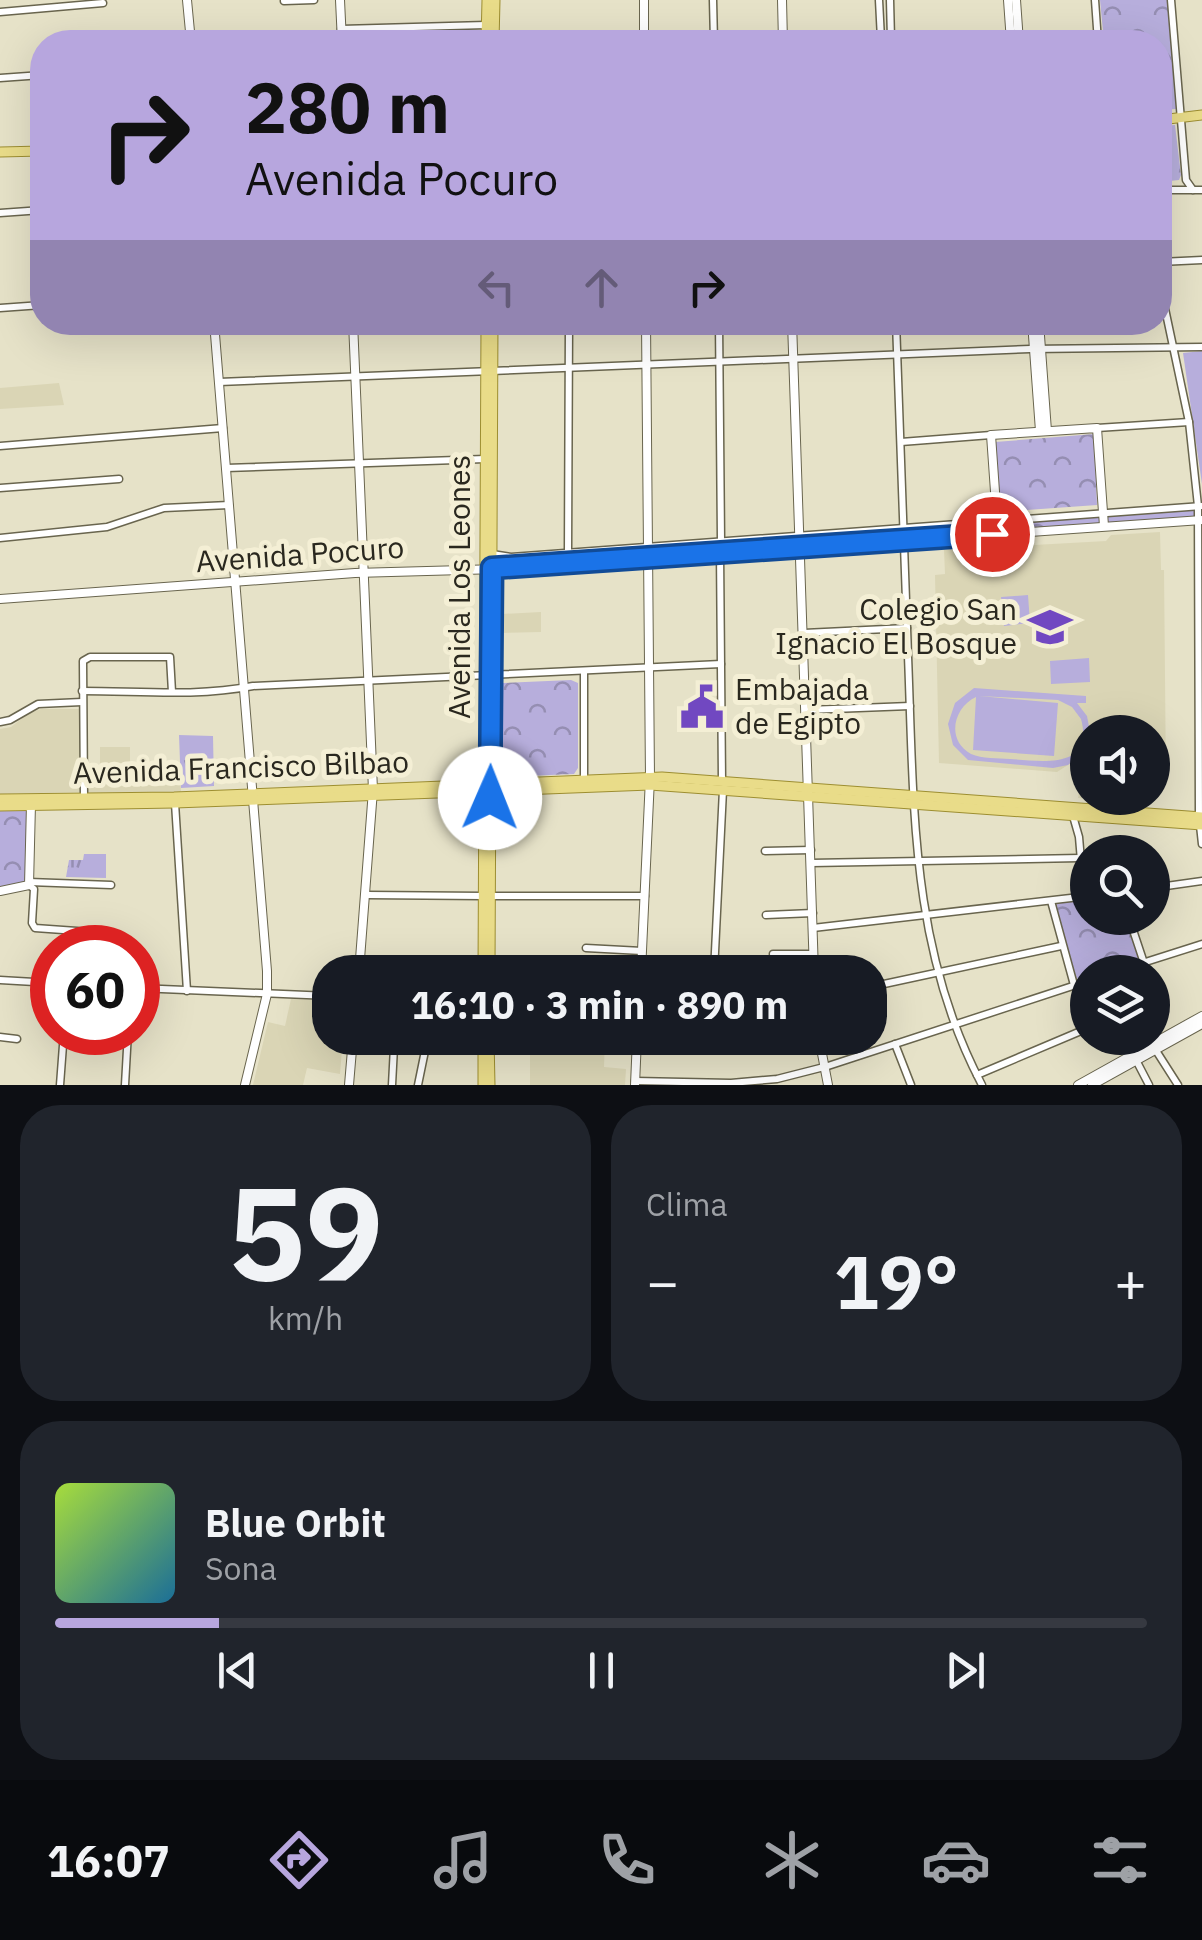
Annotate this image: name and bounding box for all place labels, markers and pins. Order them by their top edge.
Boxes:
pin [950,492,1035,577]
place label: Colegio San Ignacio El Bosque [775,589,1017,662]
school or university icon: Colegio San Ignacio El Bosque [1026,603,1074,651]
place label: Embajada de Egipto [735,669,869,742]
public building icon: Embajada de Egipto [678,683,726,731]

